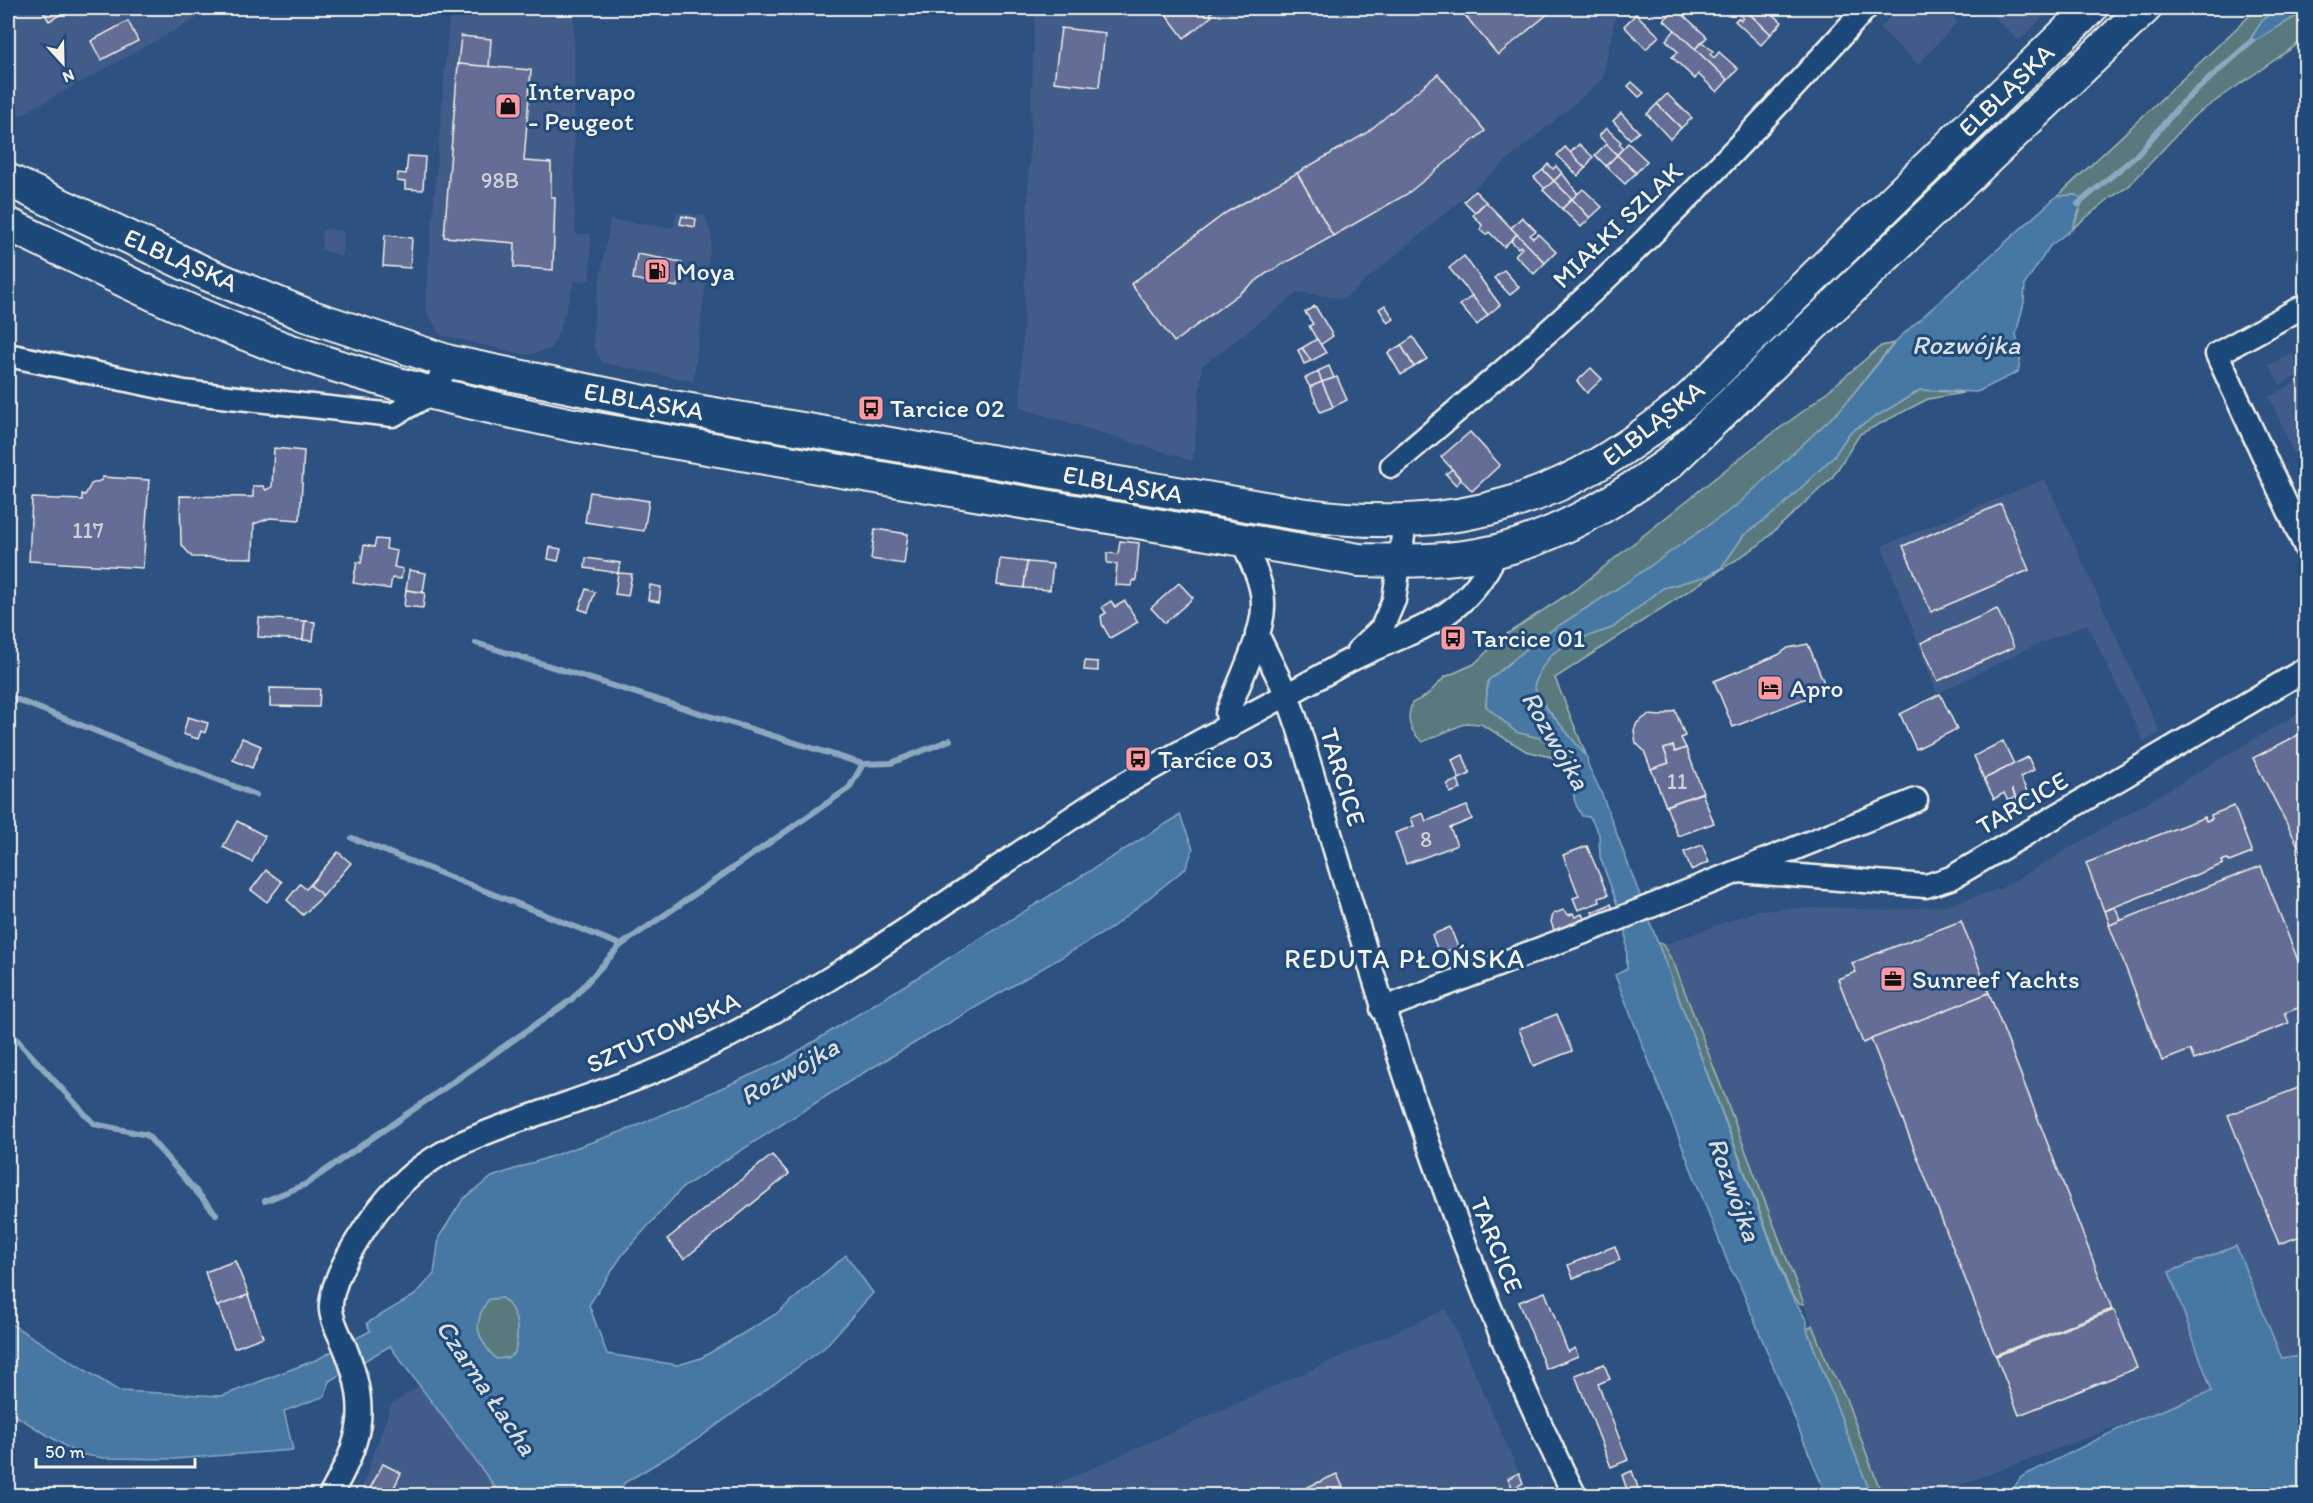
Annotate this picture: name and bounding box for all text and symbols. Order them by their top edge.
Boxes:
north arrow [33,33,93,93]
street label: ELBLĄSKA [1951,36,2061,144]
text: N [60,66,77,87]
place label: Intervapo - Peugeot [528,75,636,137]
shop icon: Intervapo - Peugeot [493,91,523,121]
street label: MIAŁKI SZLAK [1545,155,1689,295]
house number: 98B [481,167,519,194]
street label: ELBLĄSKA [119,221,243,299]
place label: Moya [676,255,735,287]
fuel station icon: Moya [642,256,672,286]
water label: Rozwójka [1912,328,2021,361]
street label: ELBLĄSKA [1595,373,1711,473]
street label: ELBLĄSKA [582,375,707,427]
place label: Tarcice 02 [890,392,1005,424]
bus stop icon: Tarcice 02 [856,393,886,423]
street label: ELBLĄSKA [1061,458,1186,510]
house number: 117 [72,517,104,544]
place label: Tarcice 01 [1472,622,1585,654]
bus stop icon: Tarcice 01 [1438,623,1468,653]
place label: Apro [1790,672,1844,704]
hotel icon: Apro [1755,673,1785,703]
water label: Rozwójka [1515,685,1598,796]
street label: TARCICE [1313,724,1373,830]
place label: Tarcice 03 [1158,743,1273,775]
bus stop icon: Tarcice 03 [1123,744,1153,774]
street label: TARCICE [1970,764,2074,842]
house number: 11 [1667,768,1687,795]
house number: 8 [1420,826,1432,853]
district label: REDUTA PŁOŃSKA [1284,942,1526,975]
place label: Sunreef Yachts [1912,963,2079,995]
office icon: Sunreef Yachts [1878,964,1908,994]
street label: SZTUTOWSKA [581,984,745,1080]
water label: Rozwójka [734,1029,845,1112]
water label: Rozwójka [1701,1132,1769,1246]
street label: TARCICE [1463,1192,1531,1298]
water label: Czarna Łacha [429,1313,545,1462]
scale bar [36,1431,195,1469]
text: 50 m [45,1441,85,1463]

